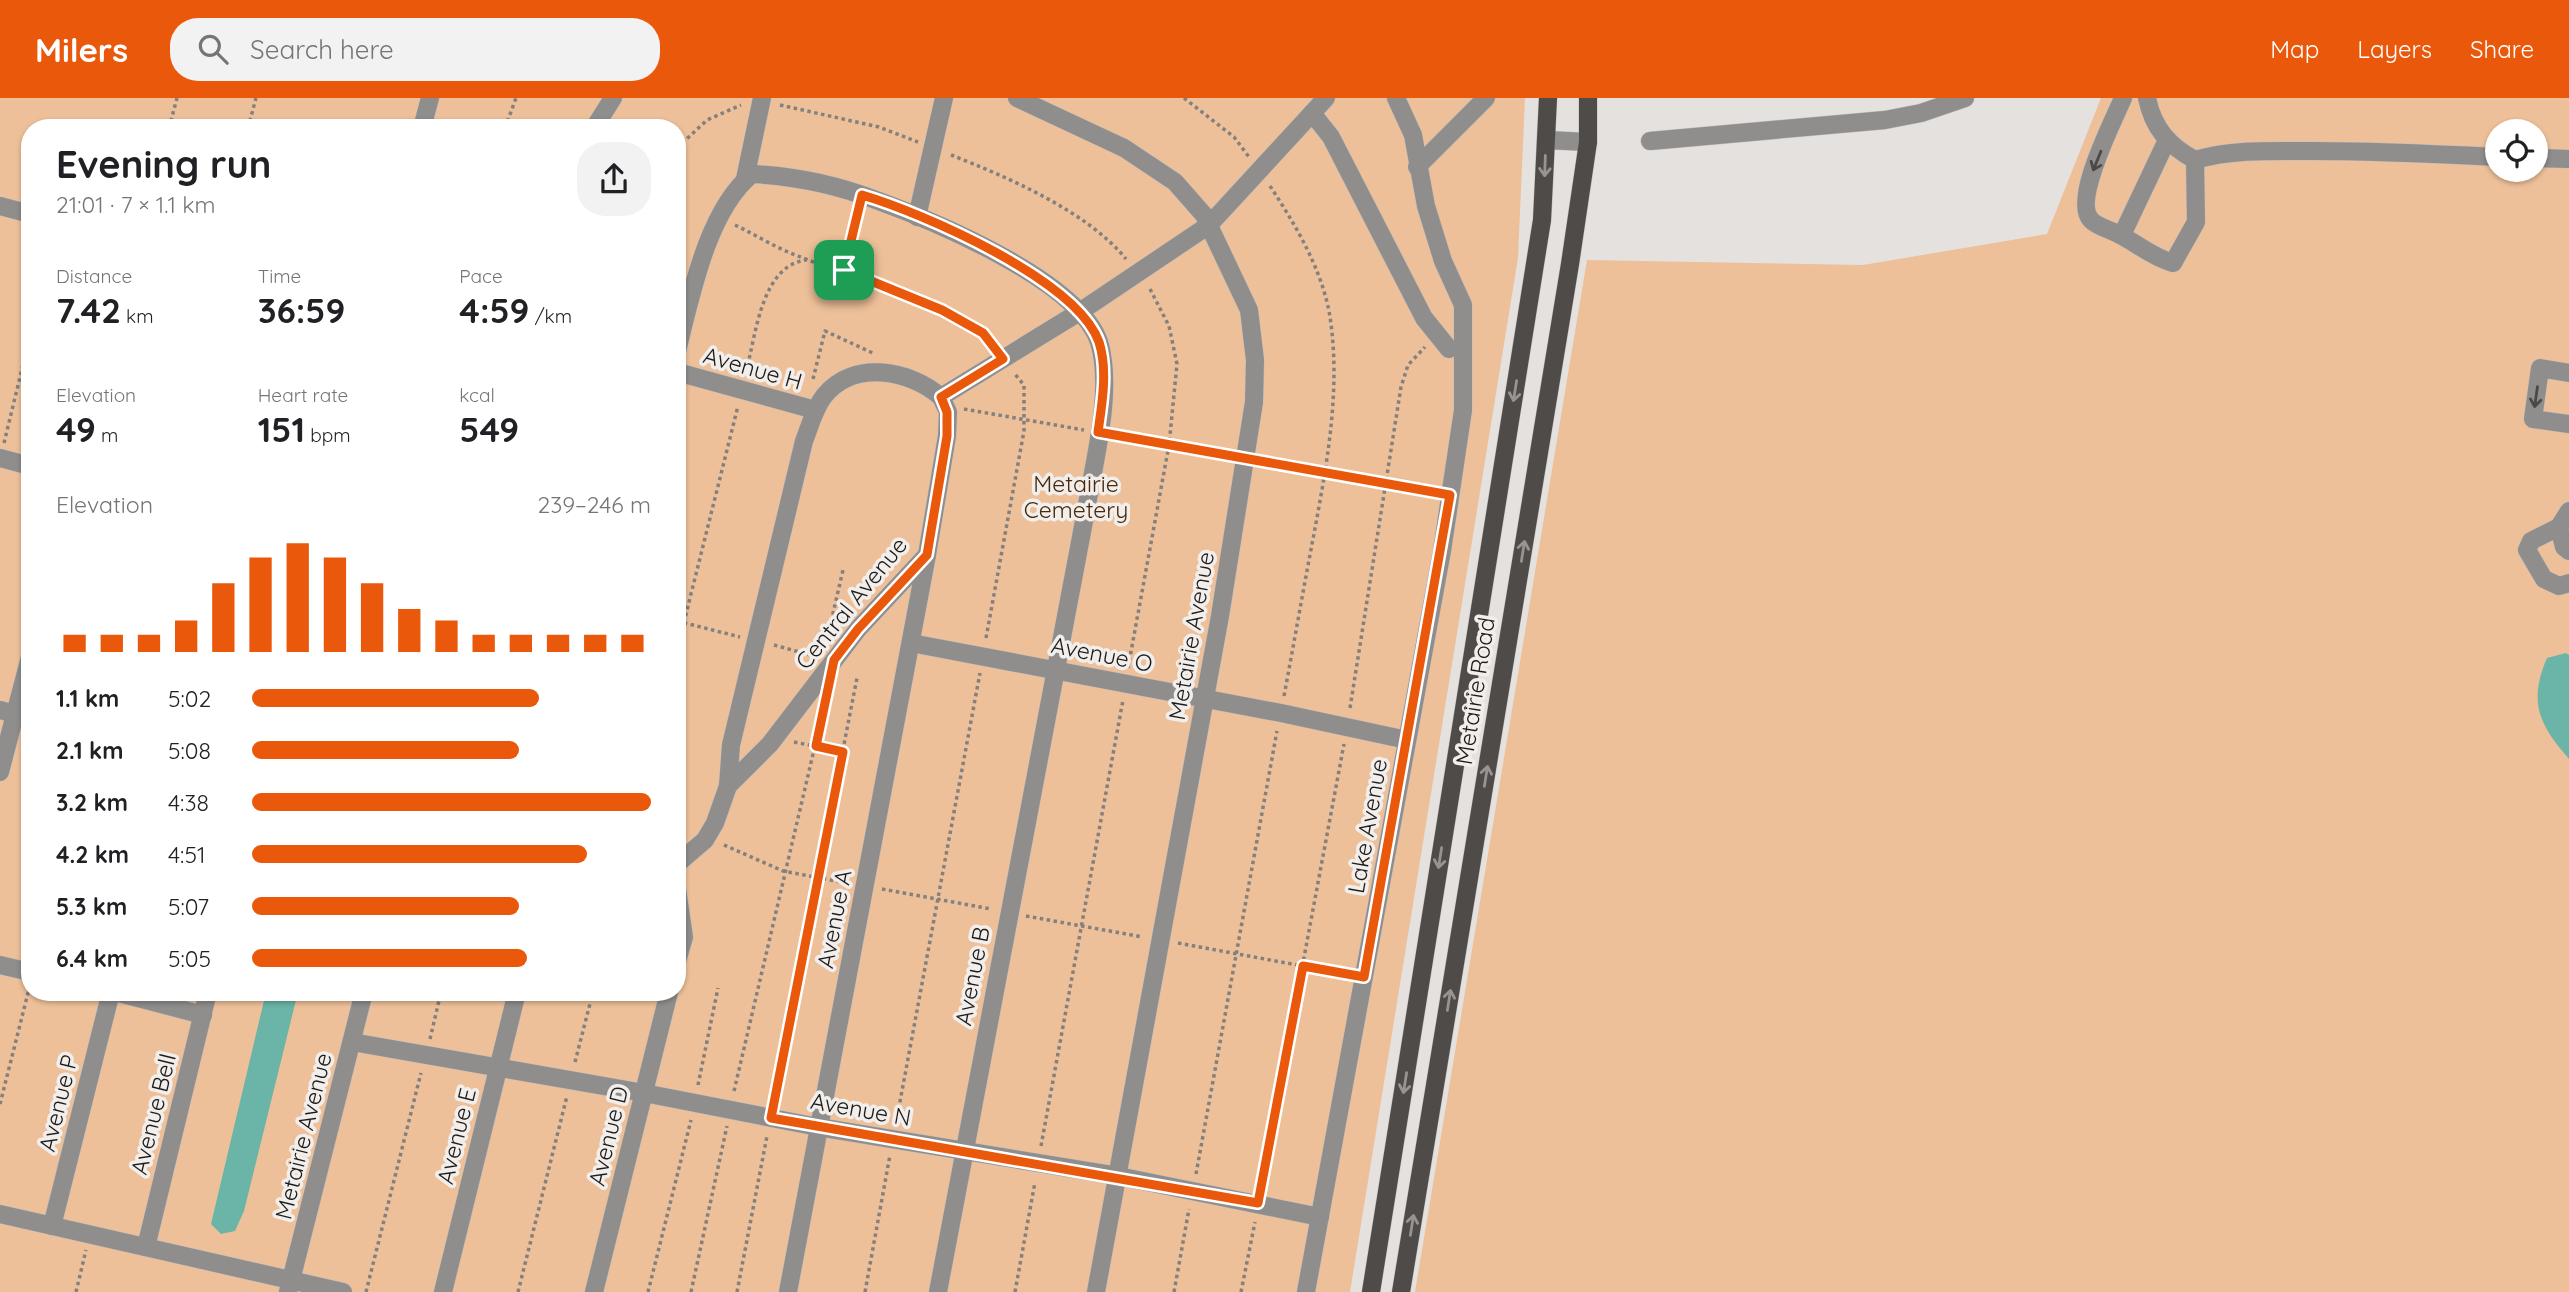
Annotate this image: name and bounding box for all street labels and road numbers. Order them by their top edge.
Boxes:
street label: Avenue H [700,340,806,396]
street label: Central Avenue [789,531,913,675]
street label: Metairie Avenue [1162,550,1220,722]
street label: Metairie Road [1449,615,1501,767]
street label: Avenue O [1049,630,1155,678]
street label: Lake Avenue [1341,757,1393,895]
street label: Avenue A [810,867,858,971]
street label: Avenue B [948,924,996,1028]
street label: Metairie Avenue [268,1050,338,1222]
street label: Avenue Bell [124,1051,182,1177]
street label: Avenue P [32,1052,84,1154]
street label: Avenue D [582,1083,634,1189]
street label: Avenue E [430,1085,482,1187]
street label: Avenue N [808,1086,914,1132]

